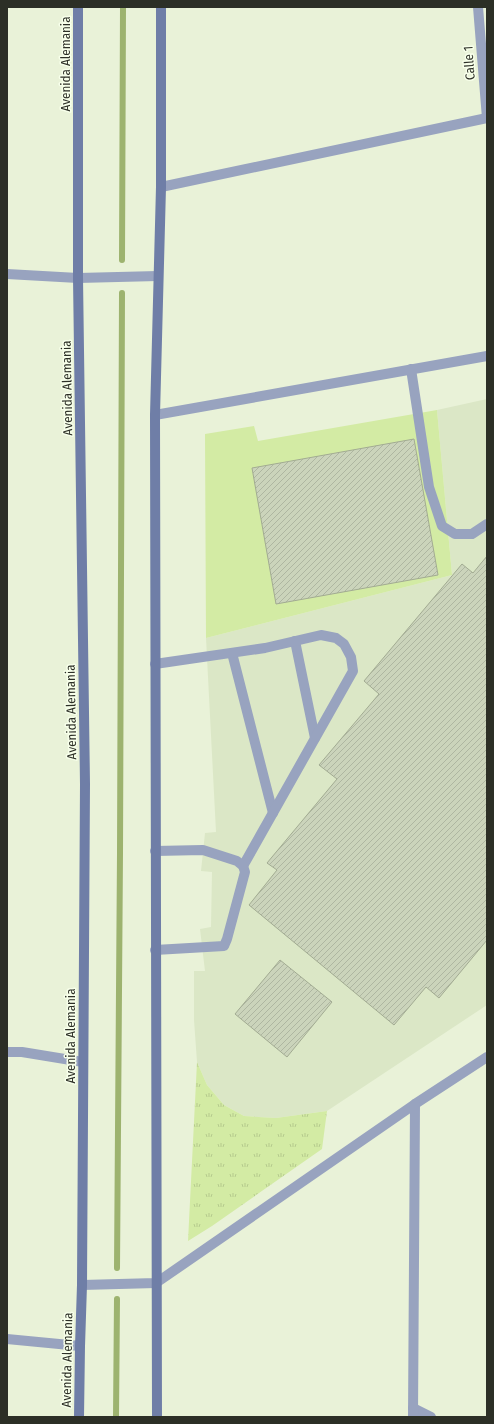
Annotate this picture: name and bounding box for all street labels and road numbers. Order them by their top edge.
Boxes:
street label: Avenida Alemania [58,16,73,112]
street label: Calle 1 [460,45,478,81]
street label: Avenida Alemania [59,340,75,436]
street label: Avenida Alemania [63,664,79,760]
street label: Avenida Alemania [63,988,78,1084]
street label: Avenida Alemania [59,1312,75,1408]

